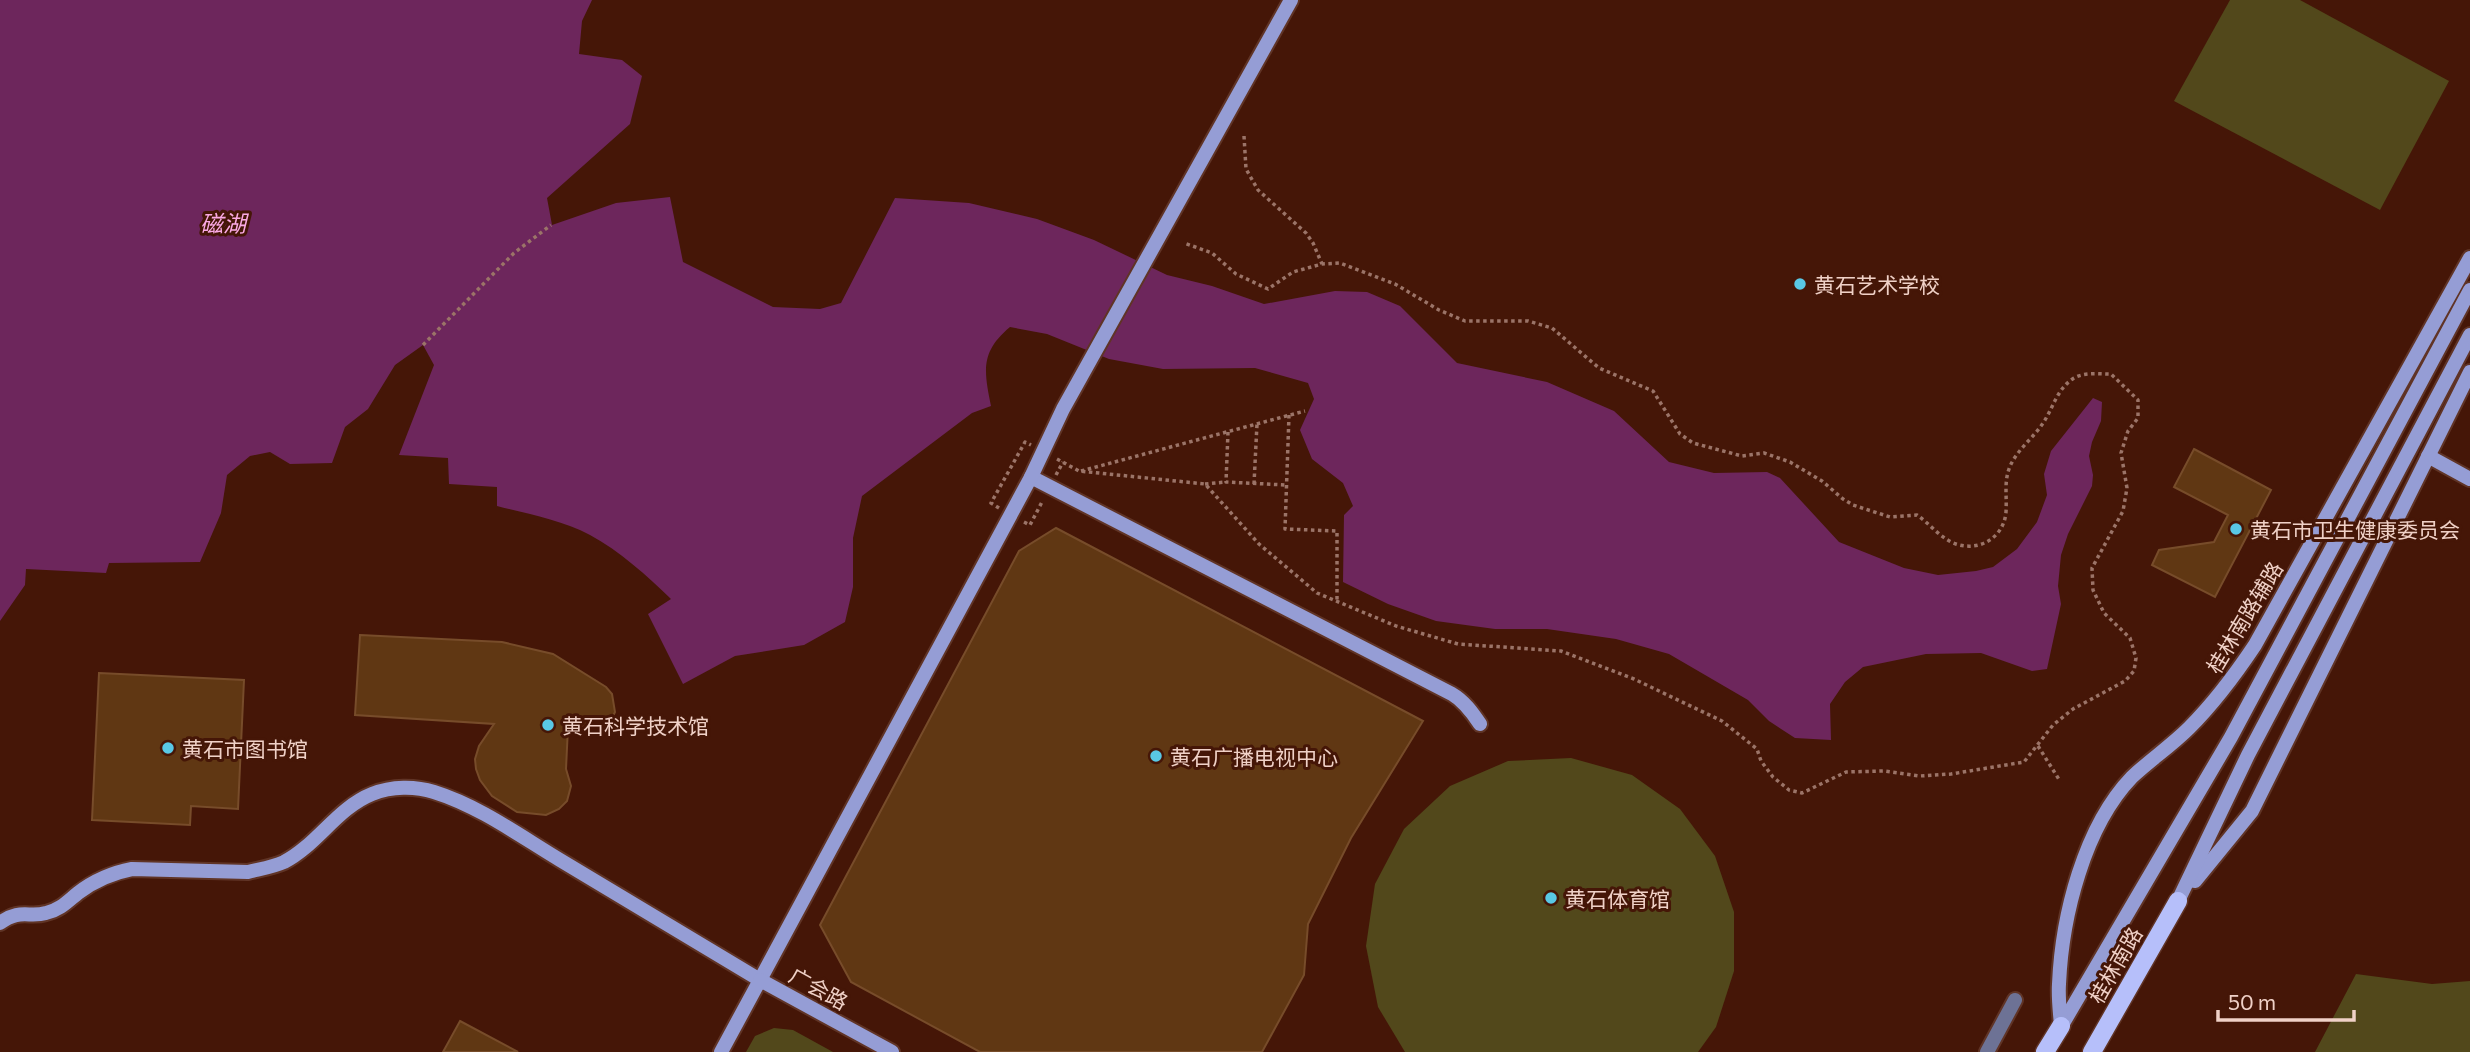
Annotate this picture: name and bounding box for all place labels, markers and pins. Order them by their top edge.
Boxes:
place label: 黄石艺术学校 [1814,272,1940,297]
marker: 黄石艺术学校 [1792,276,1808,292]
place label: 黄石市卫生健康委员会 [2250,517,2460,542]
marker: 黄石市卫生健康委员会 [2228,521,2244,537]
place label: 黄石科学技术馆 [562,713,709,738]
marker: 黄石科学技术馆 [540,717,556,733]
place label: 黄石市图书馆 [182,736,308,761]
marker: 黄石市图书馆 [160,740,176,756]
place label: 黄石广播电视中心 [1170,744,1338,769]
marker: 黄石广播电视中心 [1148,748,1164,764]
place label: 黄石体育馆 [1565,886,1670,911]
marker: 黄石体育馆 [1543,890,1559,906]

